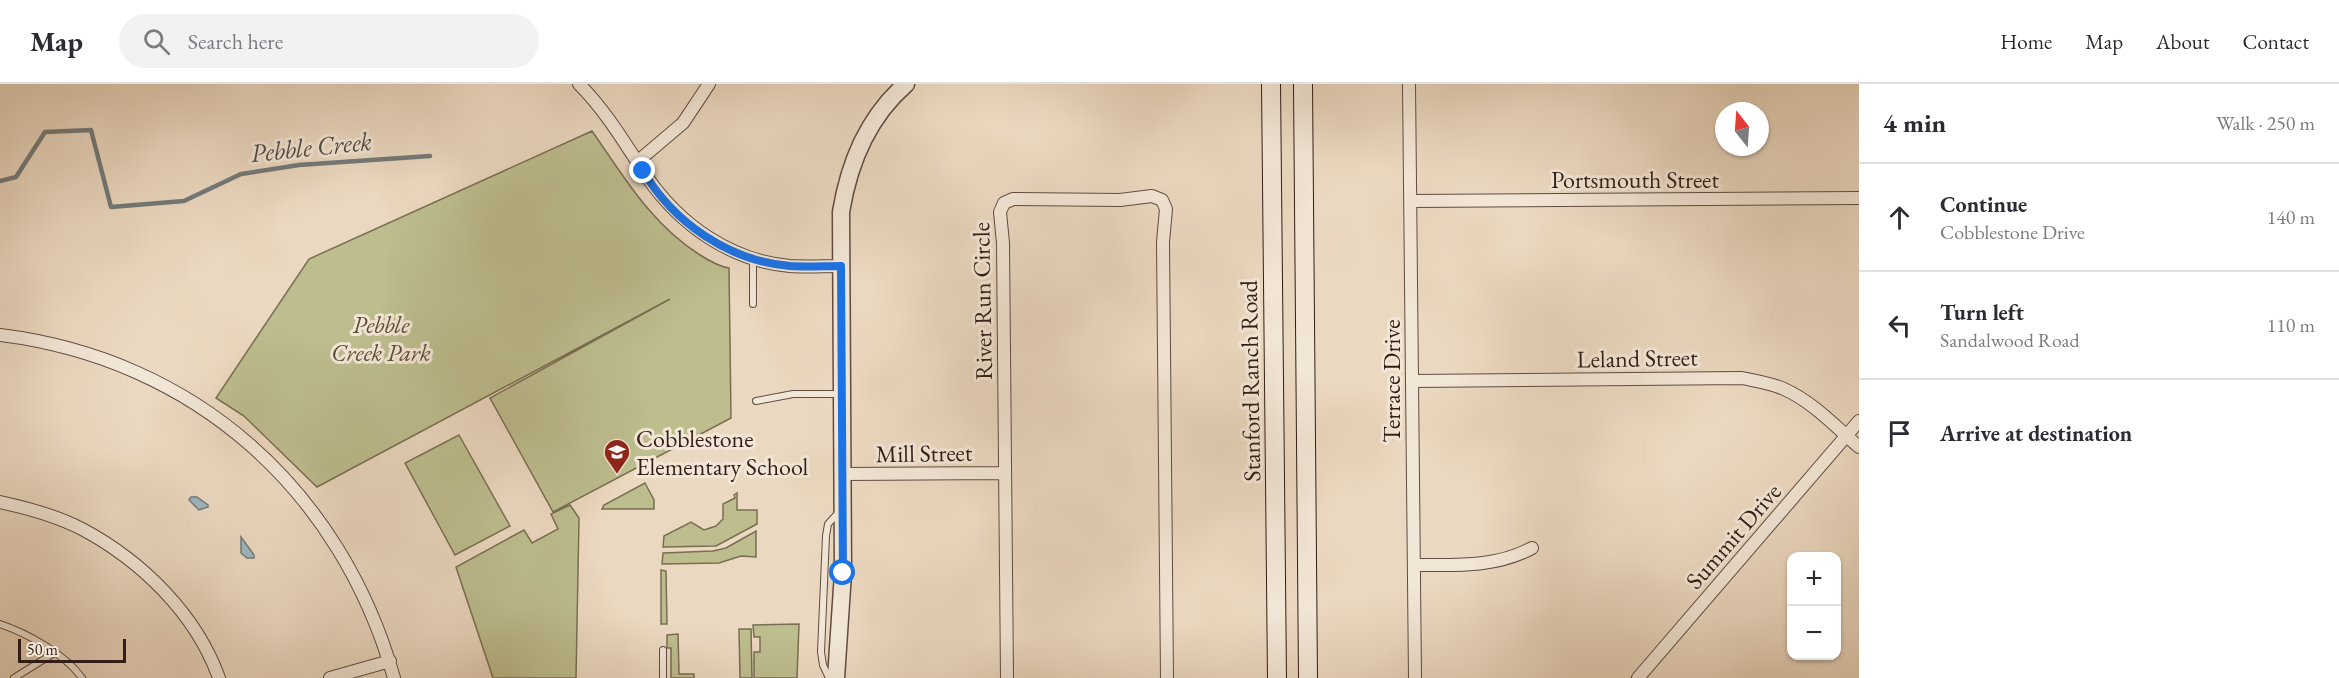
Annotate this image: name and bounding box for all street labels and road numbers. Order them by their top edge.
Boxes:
street label: Portsmouth Street [1551,164,1719,195]
street label: River Run Circle [965,222,999,380]
street label: Stanford Ranch Road [1233,279,1267,482]
street label: Terrace Drive [1376,319,1407,443]
street label: Leland Street [1576,341,1698,375]
street label: Mill Street [875,437,973,469]
street label: Summit Drive [1678,477,1788,595]

